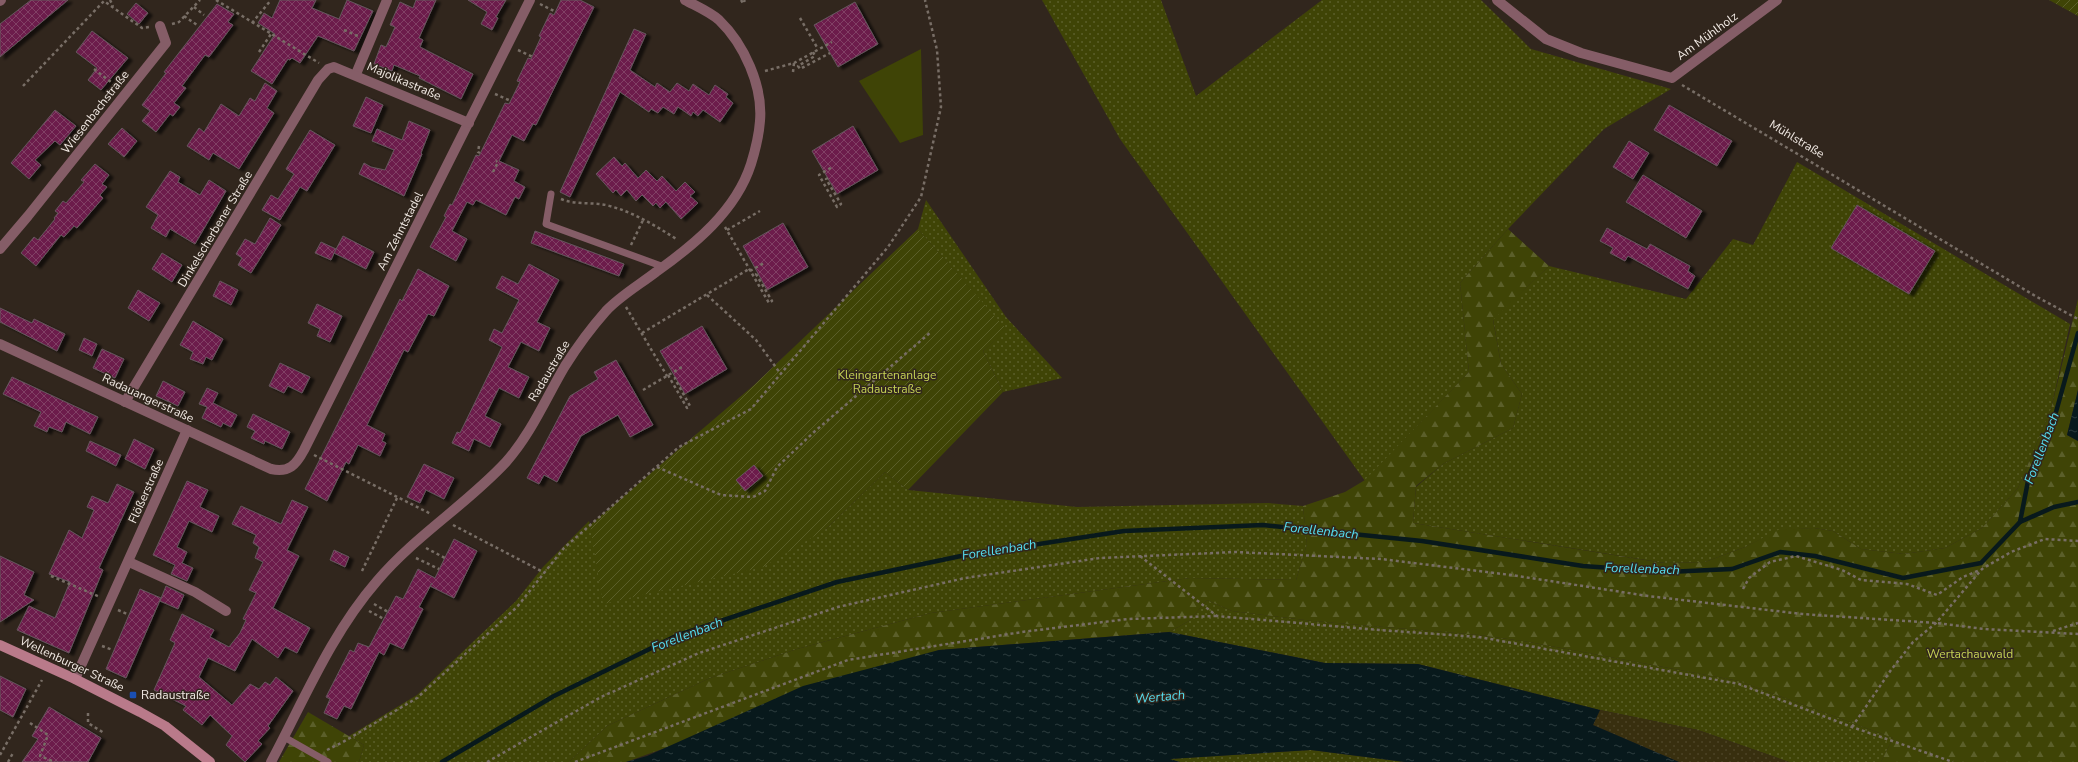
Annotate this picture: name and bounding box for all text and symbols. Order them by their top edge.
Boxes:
street label: Am Mühlholz [1673,8,1741,64]
street label: Majolikastraße [364,58,444,104]
street label: Wiesenbachstraße [57,67,133,157]
street label: Mühlstraße [1766,116,1828,162]
street label: Dinkelscherbener Straße [174,168,256,290]
street label: Am Zehntstadel [373,188,427,273]
street label: Radaustraße [524,337,574,405]
park label: Kleingartenanlage Radaustraße [838,367,936,397]
street label: Radauangerstraße [100,370,196,426]
water label: Forellenbach [2020,410,2064,486]
street label: Flößerstraße [125,456,167,526]
water label: Forellenbach [1283,518,1359,544]
water label: Forellenbach [960,535,1038,565]
water label: Forellenbach [1604,559,1680,579]
water label: Forellenbach [649,613,725,657]
street label: Wellenburger Straße [17,633,127,695]
park label: Wertachauwald [1927,646,2013,662]
water label: Wertach [1134,686,1186,708]
place label: Radaustraße [141,687,210,703]
marker: Radaustraße [128,690,138,700]

